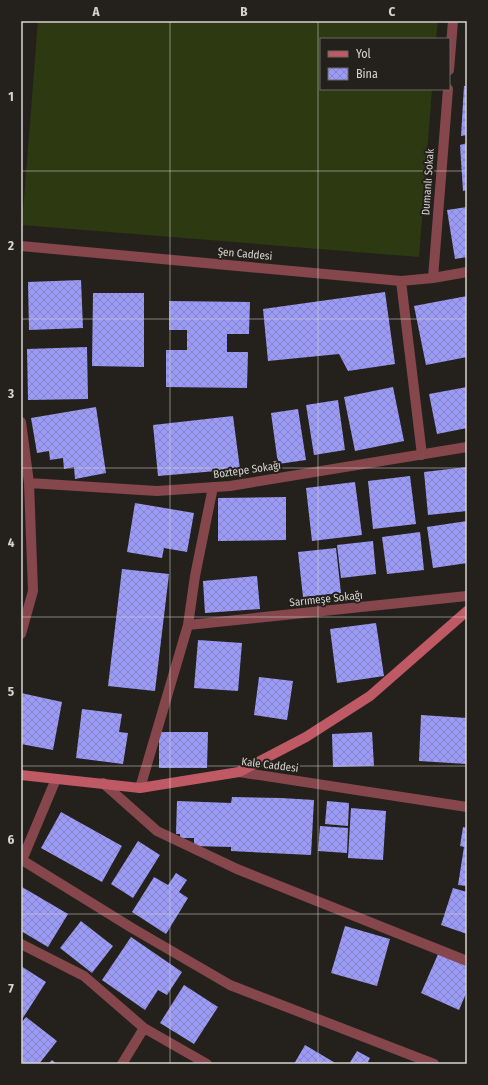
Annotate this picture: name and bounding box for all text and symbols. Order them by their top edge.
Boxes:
text: A [91,4,100,19]
text: B [240,4,248,19]
text: C [389,4,396,19]
legend [320,38,450,90]
text: Yol [356,47,371,61]
text: Bina [356,67,378,81]
text: 1 [8,89,14,104]
street label: Dumanlı Sokak [419,147,437,216]
text: 2 [7,238,14,253]
street label: Şen Caddesi [217,245,273,263]
text: 3 [7,386,14,401]
street label: Boztepe Sokağı [212,459,282,481]
text: 4 [8,535,15,550]
street label: Sarımeşe Sokağı [289,589,363,609]
text: 5 [8,684,14,699]
street label: Kale Caddesi [241,755,300,775]
text: 6 [8,832,15,847]
text: 7 [8,981,14,996]

